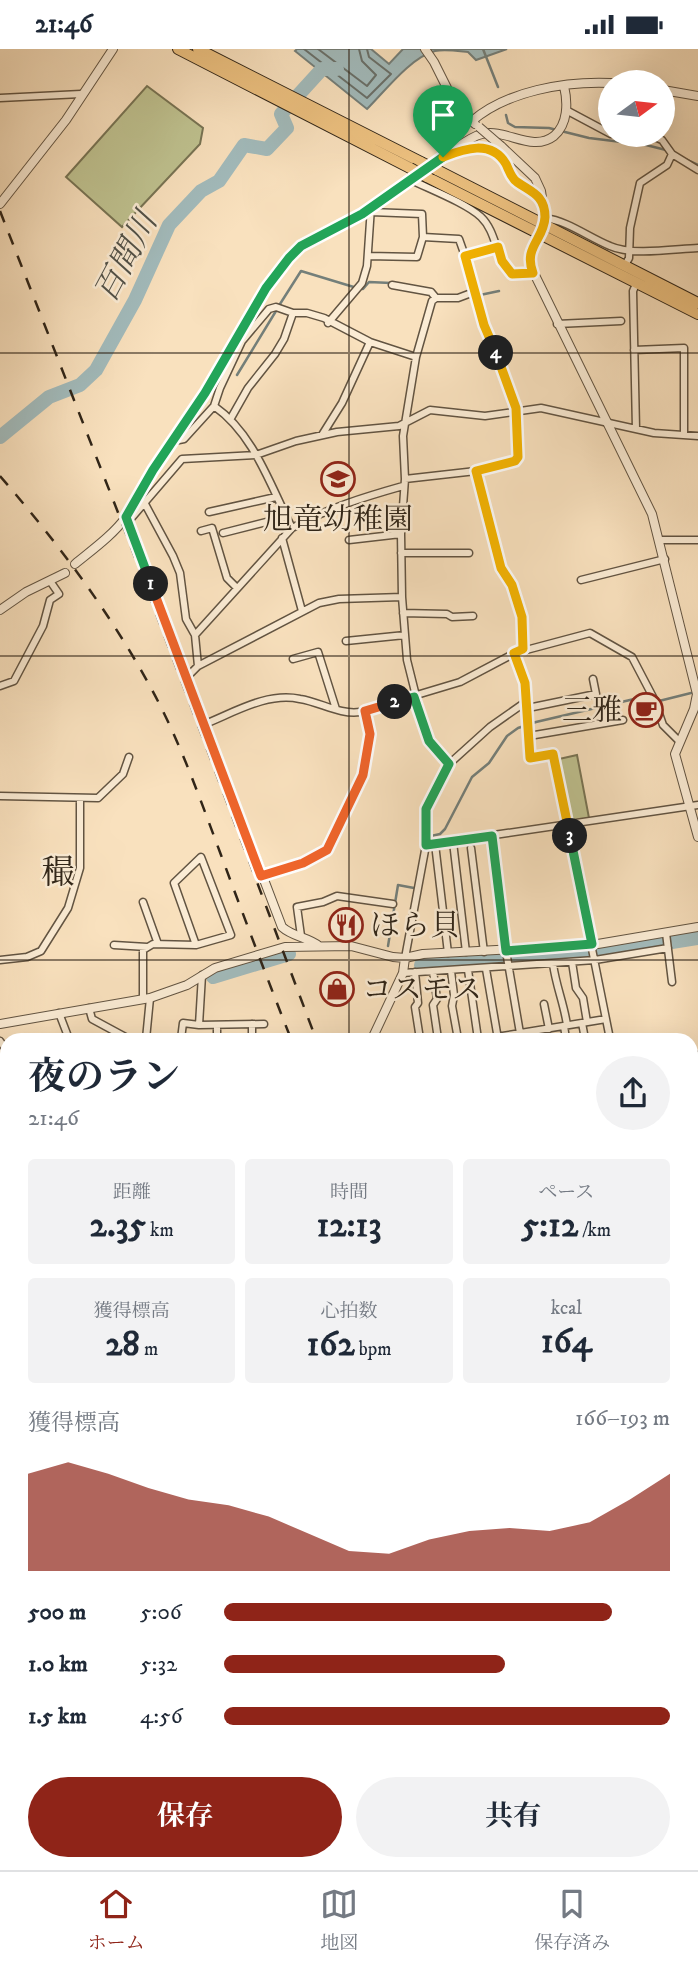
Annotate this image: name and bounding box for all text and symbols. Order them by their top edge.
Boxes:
text: 21:46 [35,8,93,41]
north arrow [598,70,676,147]
map controls [598,70,675,147]
pin [413,85,473,157]
icon: arrive [424,96,462,134]
water label: 百間川 [87,204,168,310]
pin: 4 [478,335,514,371]
text: 4 [490,341,501,364]
school or university icon: 旭竜幼稚園 [319,460,357,498]
place label: 旭竜幼稚園 [263,502,413,539]
pin: 1 [134,567,168,601]
text: 1 [147,572,154,595]
pin: 2 [378,685,412,719]
text: 2 [390,690,399,713]
cafe icon: 三雅 [627,691,665,729]
place label: 三雅 [562,693,622,730]
pin: 3 [552,819,588,853]
text: 3 [566,824,573,847]
district label: 穝 [42,853,75,894]
restaurant icon: ほら貝 [327,906,365,944]
place label: ほら貝 [370,908,460,945]
shop icon: コスモス [318,970,356,1008]
place label: コスモス [362,972,482,1009]
text: 夜のラン [28,1054,180,1102]
button: share [596,1056,670,1130]
text: 21:46 [28,1104,79,1133]
text: 距離 [113,1181,151,1204]
text: 時間 [330,1181,368,1204]
text: ペース [538,1181,594,1204]
text: 2.35 [90,1204,146,1248]
text: 12:13 [316,1204,382,1248]
text: 5:12 [522,1204,578,1248]
text: km [146,1219,174,1242]
text: /km [578,1219,611,1242]
text: kcal [551,1297,582,1320]
text: 獲得標高 [94,1300,170,1323]
text: 心拍数 [320,1300,378,1323]
text: 164 [541,1320,592,1364]
text: 28 [105,1323,140,1367]
text: 162 [307,1323,355,1367]
text: m [140,1338,158,1361]
text: bpm [355,1338,391,1361]
text: 166–193 m [575,1404,670,1433]
text: 獲得標高 [28,1409,120,1438]
text: 500 m [28,1598,86,1627]
text: 5:06 [140,1598,182,1627]
text: 1.0 km [28,1650,88,1679]
text: 5:32 [140,1650,177,1679]
text: 1.5 km [28,1702,87,1731]
text: 4:56 [140,1702,183,1731]
button: 保存 [28,1777,342,1857]
button: 共有 [356,1777,670,1857]
tab: ホーム [88,1885,145,1955]
tab: 地図 [320,1885,358,1955]
tab: 保存済み [534,1885,610,1955]

